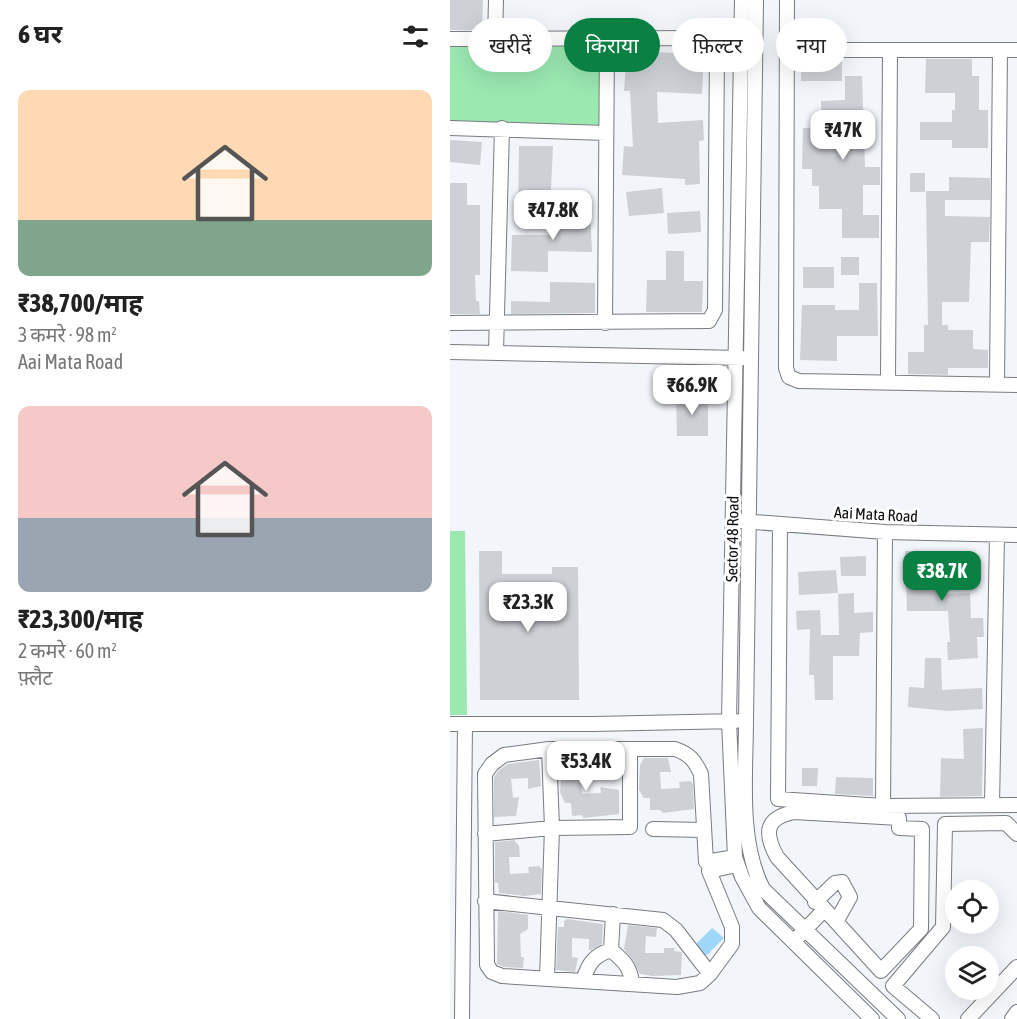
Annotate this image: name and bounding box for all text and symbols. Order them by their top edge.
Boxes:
chip: खरीदें [468,18,552,72]
chip: किराया [564,18,660,72]
chip: फ़िल्टर [672,18,764,72]
chip: नया [776,18,847,72]
text: 6 घर [18,19,62,49]
icon: filters [399,20,432,53]
pin: ₹47K [807,110,879,161]
text: ₹47K [824,118,862,141]
icon: home [171,129,279,237]
pin: ₹47.8K [504,190,602,241]
text: ₹47.8K [528,198,578,221]
text: ₹38,700/माह [18,288,143,318]
text: 3 कमरे · 98 m² [18,323,117,346]
text: Aai Mata Road [18,350,123,373]
pin: ₹66.9K [643,365,741,416]
text: ₹66.9K [667,373,717,396]
icon: home [171,445,279,553]
street label: Sector 48 Road [722,496,742,582]
street label: Aai Mata Road [834,503,918,525]
pin: ₹38.7K [893,551,991,602]
text: ₹38.7K [917,559,967,582]
pin: ₹23.3K [479,582,577,633]
text: ₹23.3K [503,590,553,613]
text: ₹23,300/माह [18,604,143,634]
text: 2 कमरे · 60 m² [18,639,117,662]
text: फ़्लैट [18,666,53,689]
pin: ₹53.4K [537,741,635,792]
text: ₹53.4K [561,749,611,772]
map controls [945,880,999,1000]
button: locate [945,880,999,934]
button: layers [945,946,999,1000]

